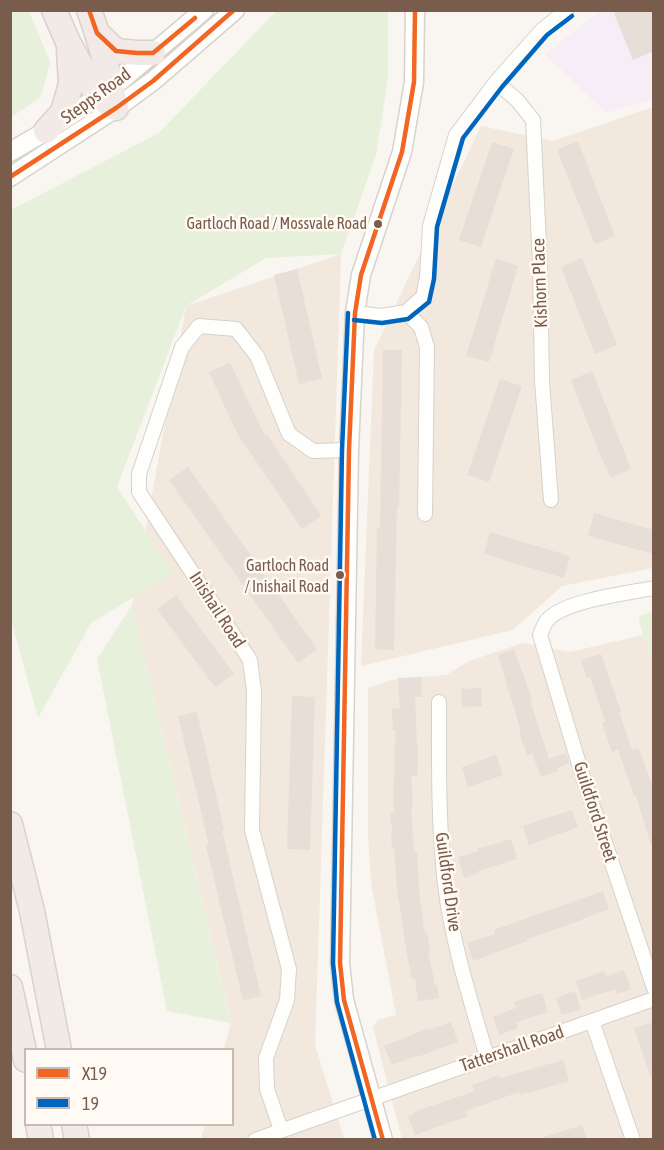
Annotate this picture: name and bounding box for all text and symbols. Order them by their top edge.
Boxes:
street label: Stepps Road [57,63,135,129]
place label: Gartloch Road / Mossvale Road [187,214,367,234]
marker: Gartloch Road / Mossvale Road [372,218,384,230]
street label: Kishorn Place [528,238,552,328]
place label: Gartloch Road / Inishail Road [244,556,329,594]
street label: Inishail Road [184,568,250,652]
marker: Gartloch Road / Inishail Road [334,569,346,581]
street label: Guildford Street [569,759,621,865]
street label: Guildford Drive [430,831,466,933]
street label: Tattershall Road [457,1021,567,1077]
legend [24,1048,234,1126]
text: X19 [82,1063,107,1084]
text: 19 [82,1093,99,1114]

